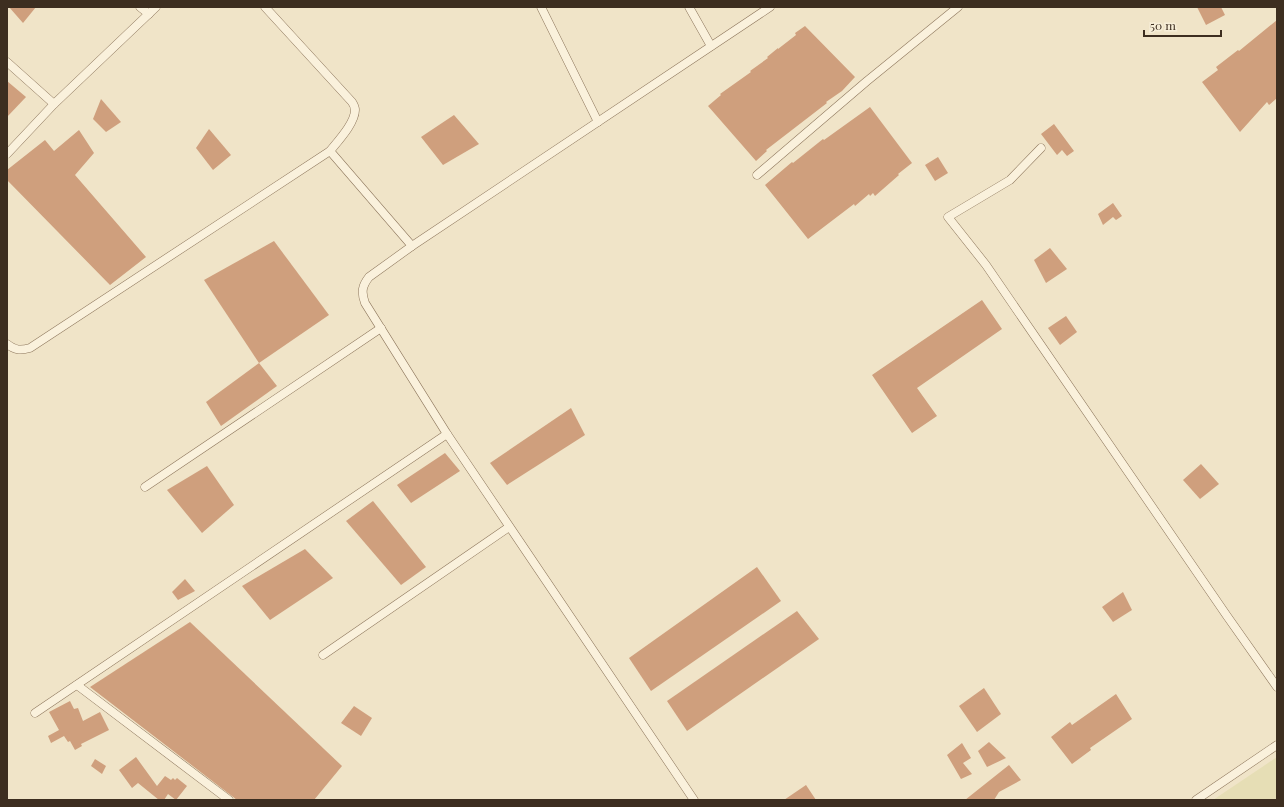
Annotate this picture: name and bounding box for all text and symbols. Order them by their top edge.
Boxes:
scale bar [1144,12,1221,38]
text: 50 m [1150,17,1176,33]

